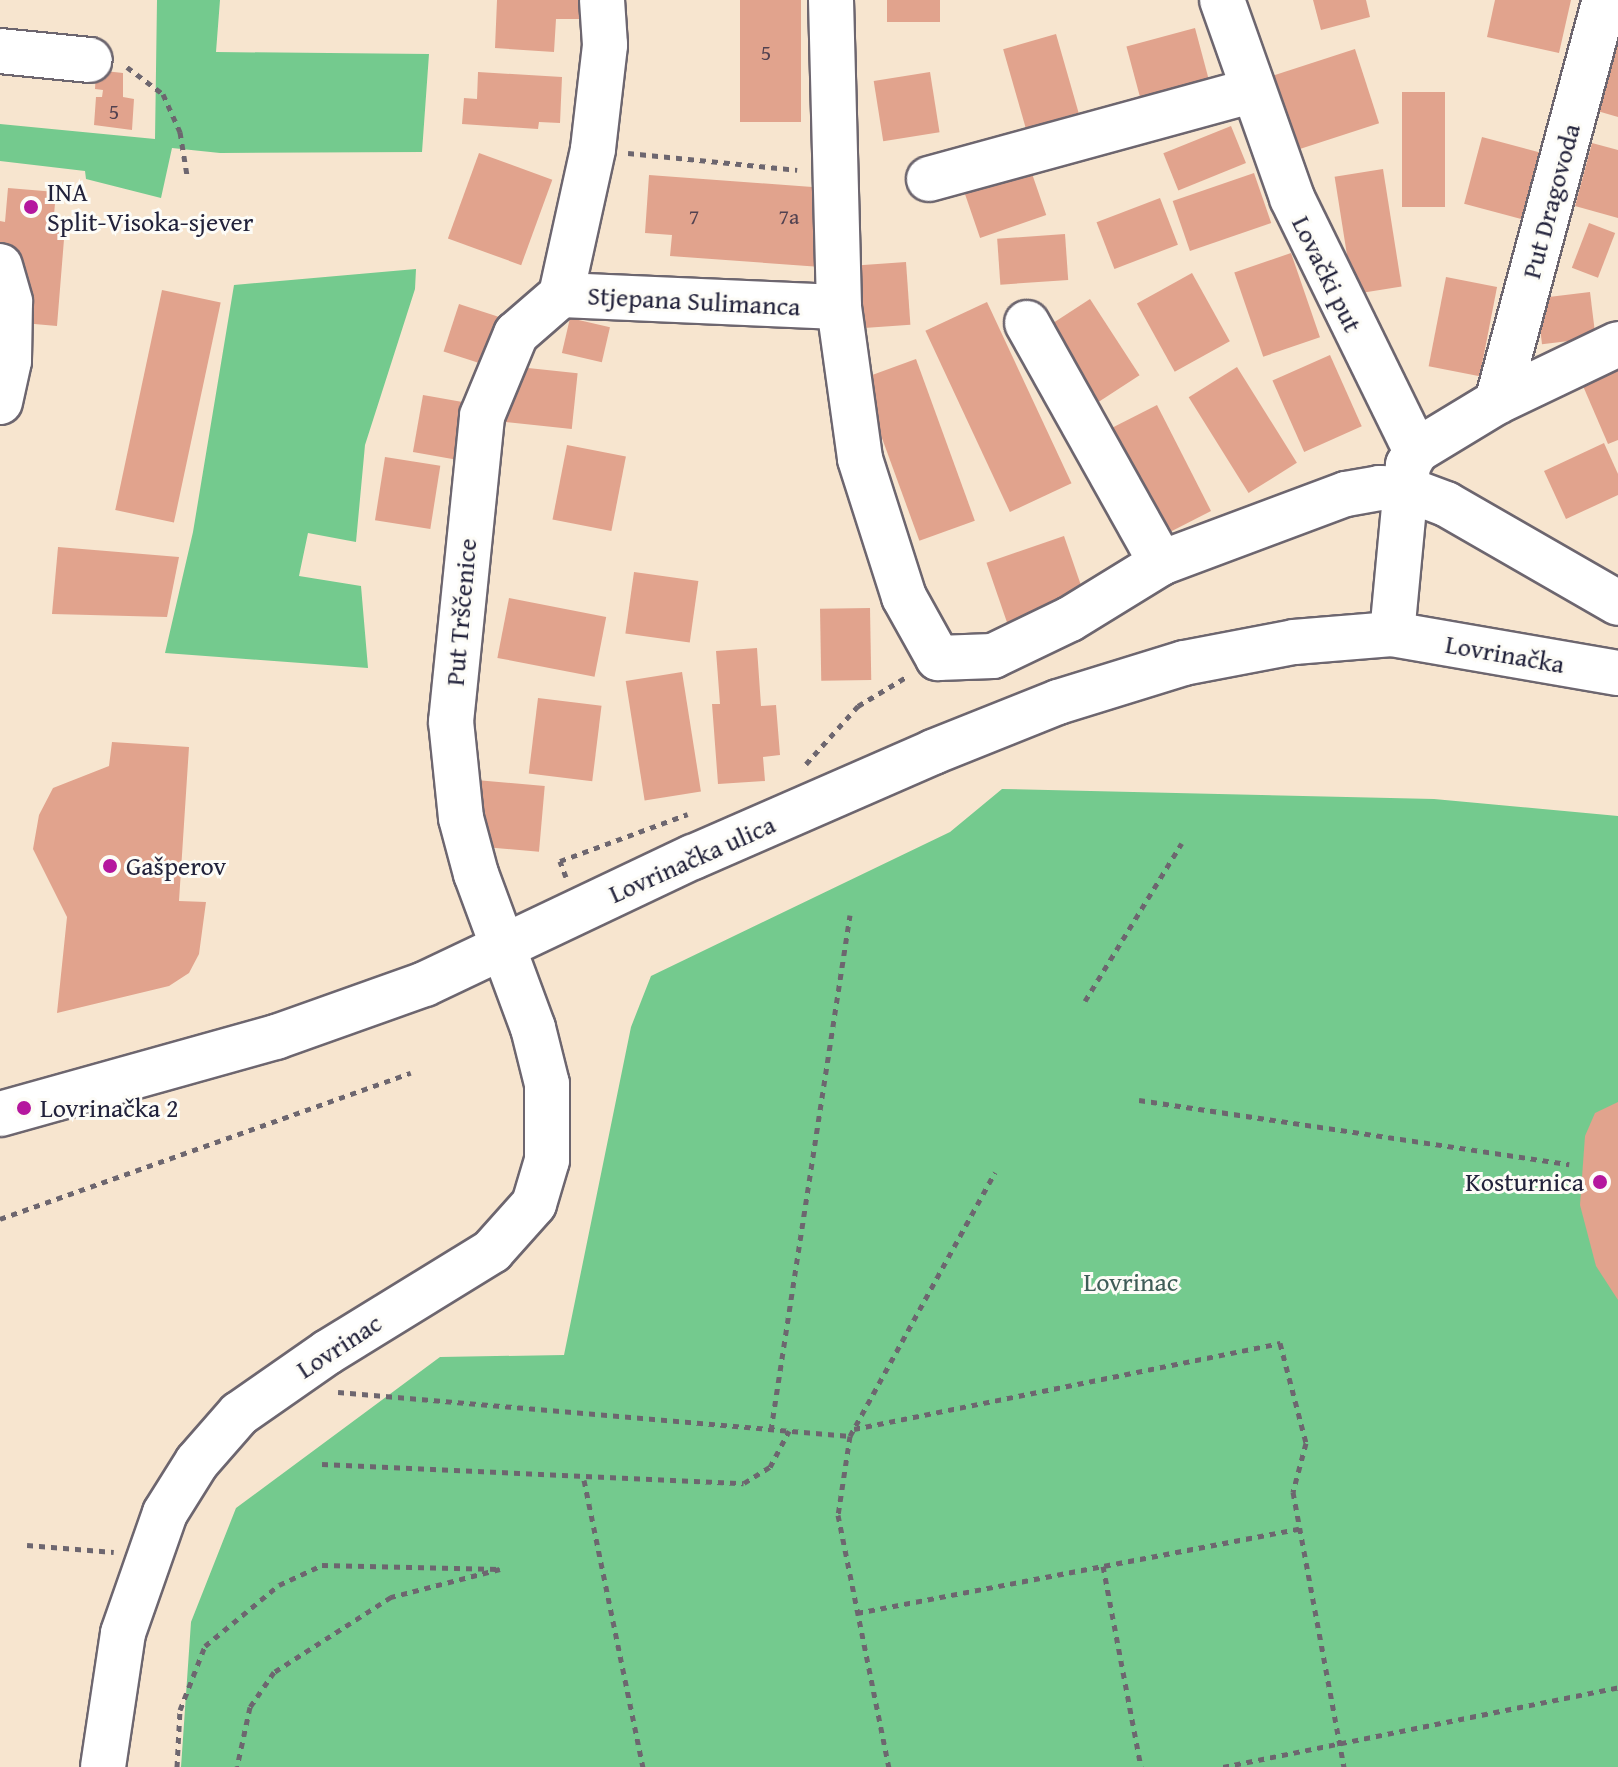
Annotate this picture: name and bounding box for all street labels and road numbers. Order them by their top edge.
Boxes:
street label: Put Dragovoda [1515,120,1587,282]
street label: Lovački put [1286,211,1368,337]
street label: Stjepana Sulimanca [587,280,801,322]
street label: Put Trščenice [439,537,483,687]
street label: Lovrinačka [1443,628,1567,680]
street label: Lovrinačka ulica [604,808,780,910]
street label: Lovrinac [291,1307,387,1385]

